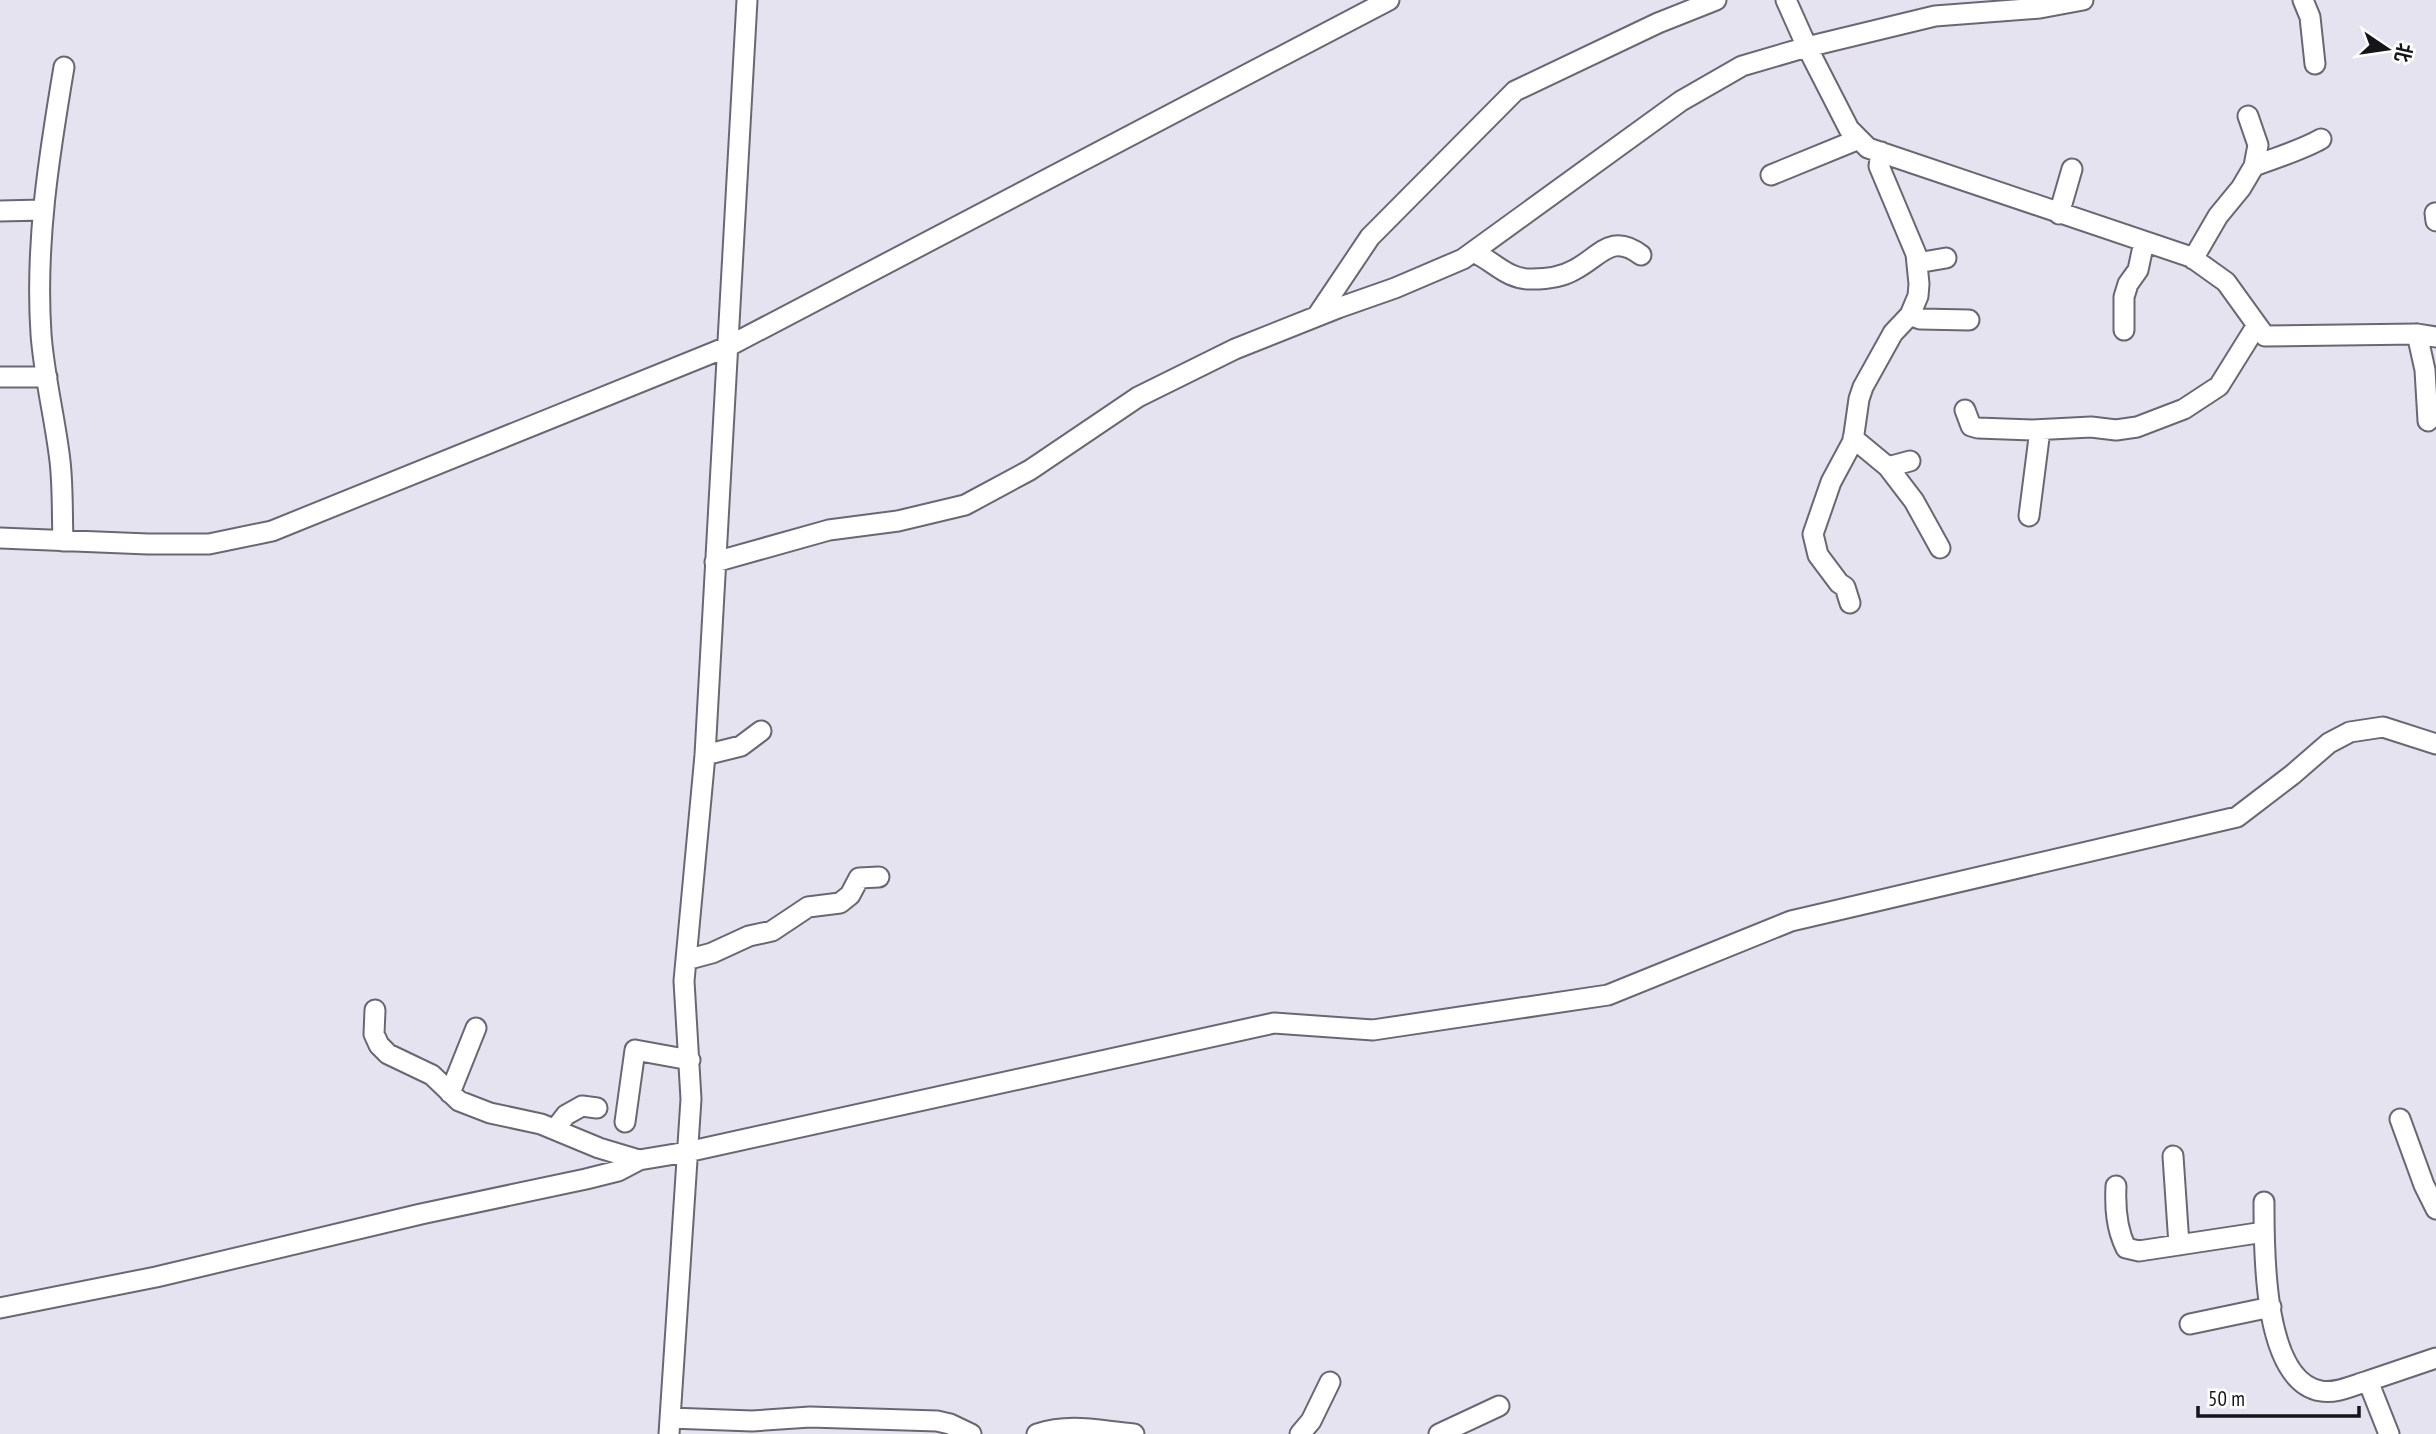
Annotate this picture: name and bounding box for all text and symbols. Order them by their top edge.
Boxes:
north arrow [2352,14,2422,84]
text: 北 [2390,41,2417,65]
scale bar [2198,1374,2359,1418]
text: 50 m [2208,1385,2245,1412]

